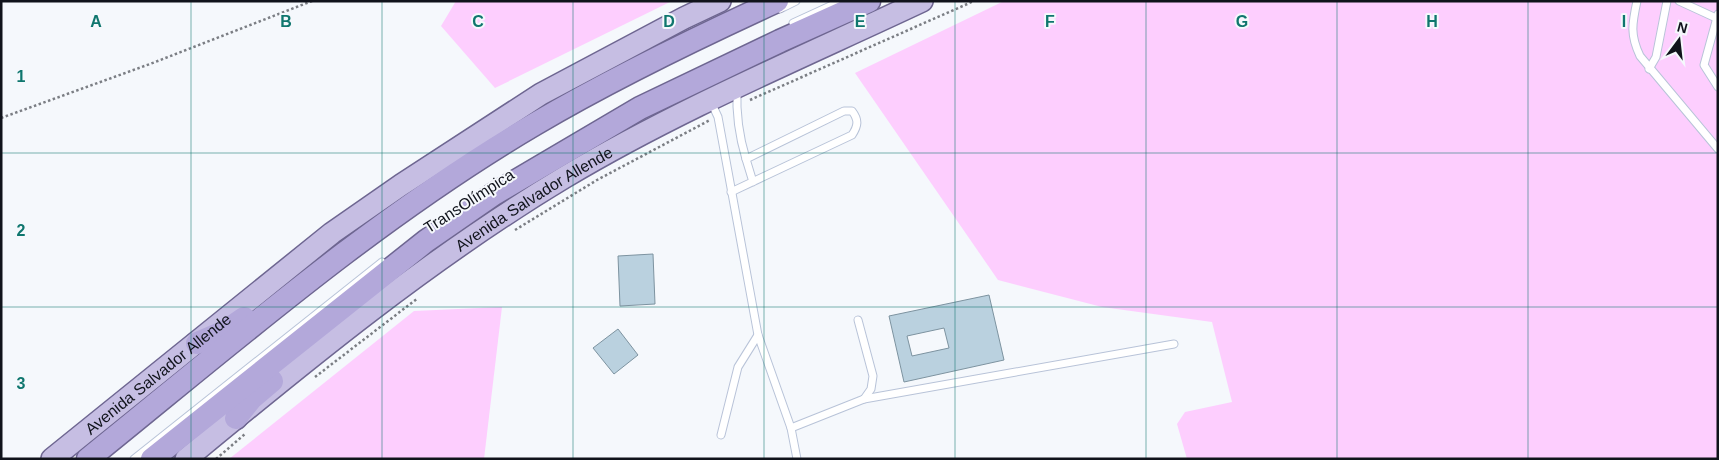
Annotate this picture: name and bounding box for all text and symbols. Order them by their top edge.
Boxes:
text: A [90,13,102,30]
text: B [280,13,292,30]
text: C [472,13,484,30]
text: D [663,13,675,30]
text: E [855,13,866,30]
text: F [1045,13,1055,30]
text: G [1236,13,1248,30]
text: H [1426,13,1438,30]
text: I [1622,13,1626,30]
north arrow [1654,15,1704,65]
text: N [1675,18,1689,36]
text: 1 [17,68,26,85]
street label: Avenida Salvador Allende [452,143,615,254]
street label: TransOlímpica [421,166,517,236]
text: 2 [17,222,26,239]
street label: Avenida Salvador Allende [82,310,234,437]
text: 3 [17,375,26,392]

